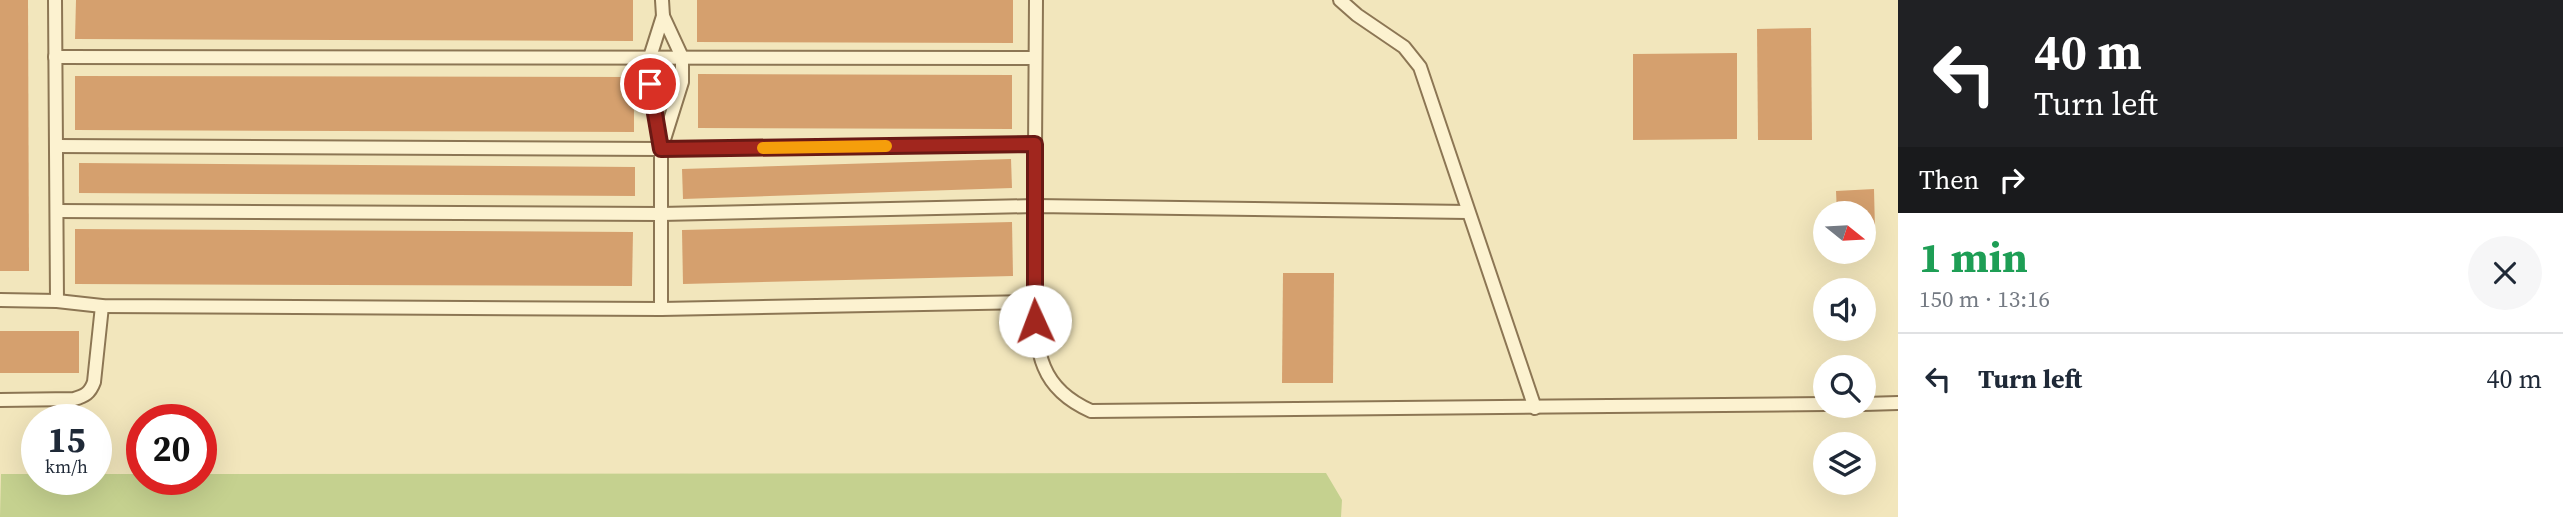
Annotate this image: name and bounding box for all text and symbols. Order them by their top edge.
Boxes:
text: 40 m [2034,18,2142,85]
icon: left [1919,28,2010,119]
pin [620,54,680,114]
icon: arrive [631,65,669,103]
text: Turn left [2034,82,2158,126]
icon: right [1993,161,2031,199]
text: Then [1919,162,1979,198]
north arrow [1813,201,1876,264]
map controls [1813,201,1876,495]
text: 1 min [1919,228,2028,286]
button: close [2468,236,2542,310]
button: sound [1813,278,1876,341]
text: 150 m · 13:16 [1919,283,2050,315]
position arrow [998,284,1072,358]
button: search [1813,355,1876,418]
icon: left [1919,360,1957,398]
text: Turn left [1978,361,2082,397]
text: 40 m [2487,361,2542,397]
speed limit sign: 20 [126,404,217,495]
text: 15 [48,416,85,464]
button: layers [1813,432,1876,495]
text: km/h [45,454,88,479]

